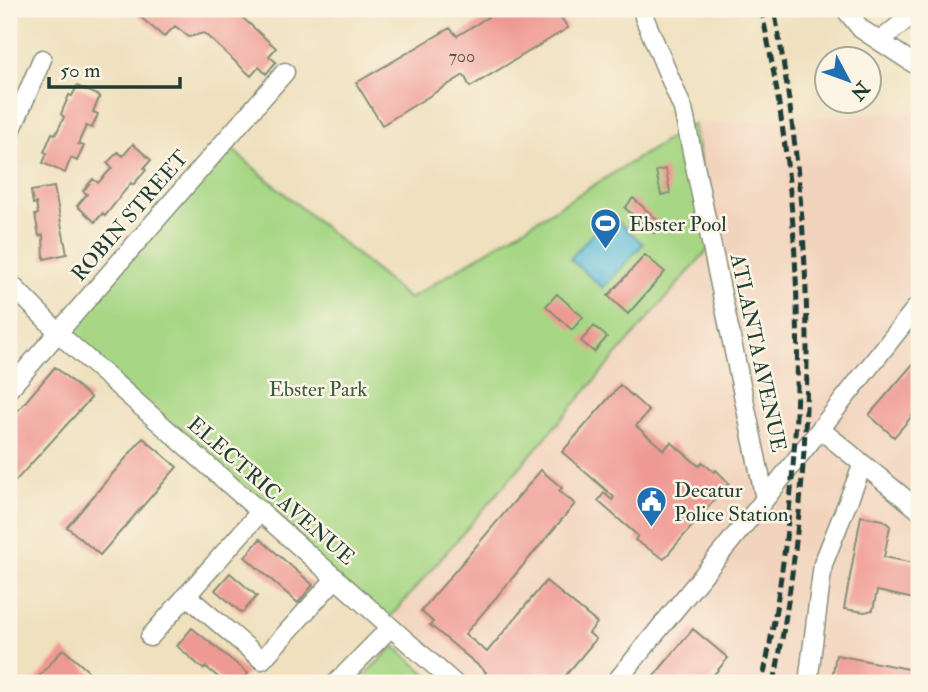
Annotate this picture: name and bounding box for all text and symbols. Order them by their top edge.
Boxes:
house number: 700 [449,45,475,68]
scale bar [49,46,180,90]
north arrow [813,46,883,116]
text: 50 m [60,57,101,84]
text: N [845,75,875,106]
street label: ROBIN STREET [66,145,195,287]
sports icon: Ebster Pool [589,207,623,251]
place label: Ebster Pool [629,211,727,238]
street label: ATLANTA AVENUE [724,250,792,455]
park label: Ebster Park [269,376,367,403]
street label: ELECTRIC AVENUE [182,411,360,571]
place label: Decatur Police Station [674,477,789,528]
public building icon: Decatur Police Station [634,485,668,529]

